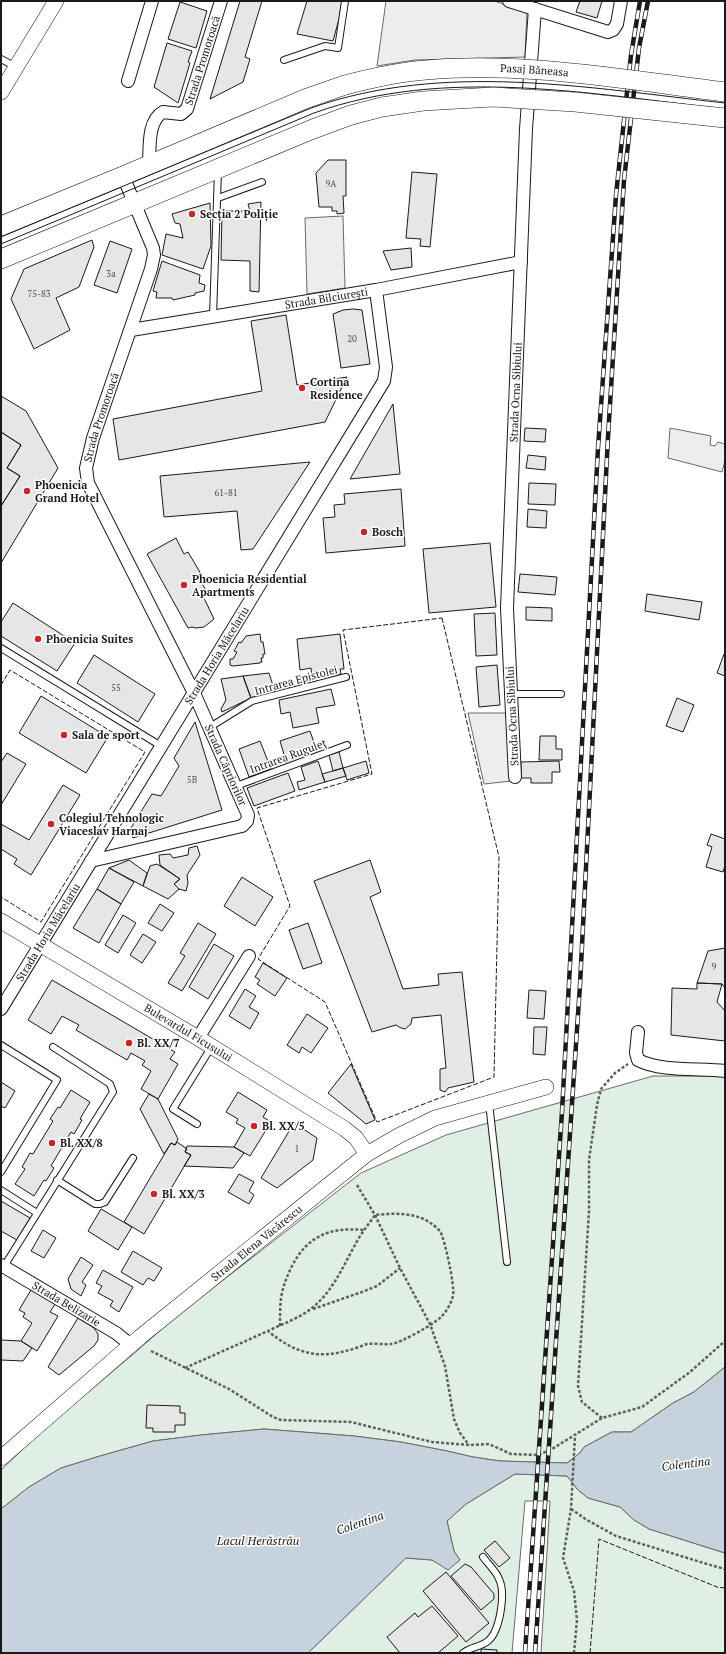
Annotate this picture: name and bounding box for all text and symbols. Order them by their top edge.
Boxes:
street label: Strada Promoroacă [182,13,223,107]
street label: Pasaj Băneasa [500,61,570,79]
house number: 9A [326,178,337,190]
place label: Secția 2 Poliție [200,207,278,222]
marker: Secția 2 Poliție [187,209,197,219]
house number: 3a [106,268,116,280]
street label: Strada Bilciurești [284,284,369,312]
house number: 75-83 [27,288,51,300]
house number: 20 [347,333,357,345]
street label: Strada Ocna Sibiului [507,342,525,443]
street label: Strada Promoroacă [81,370,122,463]
place label: Cortina Residence [310,375,363,402]
marker: Cortina Residence [297,383,307,393]
place label: Phoenicia Grand Hotel [35,478,100,505]
marker: Phoenicia Grand Hotel [22,486,32,496]
house number: 61-81 [214,487,238,499]
place label: Bosch [372,525,403,539]
marker: Bosch [359,527,369,537]
place label: Phoenicia Residential Apartments [192,572,307,599]
marker: Phoenicia Residential Apartments [179,580,189,590]
street label: Strada Horia Măcelariu [181,603,252,707]
place label: Phoenicia Suites [46,632,133,646]
marker: Phoenicia Suites [33,634,43,644]
street label: Intrarea Epistolei [253,662,339,698]
street label: Strada Ocna Sibiului [502,666,522,766]
house number: 55 [111,682,121,694]
street label: Strada Căpriorilor [202,722,251,809]
place label: Sala de sport [72,728,140,742]
marker: Sala de sport [59,730,69,740]
street label: Intrarea Ruguleț [248,736,329,777]
house number: 5B [187,774,198,786]
place label: Colegiul Tehnologic Viaceslav Harnaj [59,811,165,838]
marker: Colegiul Tehnologic Viaceslav Harnaj [46,819,56,829]
street label: Strada Horia Măcelariu [13,880,83,984]
house number: 9 [712,961,717,973]
street label: Bulevardul Ficusului [142,1001,235,1065]
place label: Bl. XX/7 [137,1036,180,1050]
marker: Bl. XX/7 [124,1038,134,1048]
place label: Bl. XX/5 [262,1119,305,1133]
marker: Bl. XX/5 [249,1121,259,1131]
place label: Bl. XX/8 [60,1136,103,1150]
marker: Bl. XX/8 [47,1138,57,1148]
house number: 1 [295,1143,299,1155]
place label: Bl. XX/3 [162,1187,205,1201]
marker: Bl. XX/3 [149,1189,159,1199]
street label: Strada Elena Văcărescu [208,1202,306,1284]
street label: Strada Belizarie [30,1278,104,1330]
water label: Colentina [661,1453,711,1474]
water label: Colentina [334,1507,386,1538]
water label: Lacul Herăstrău [216,1533,299,1548]

